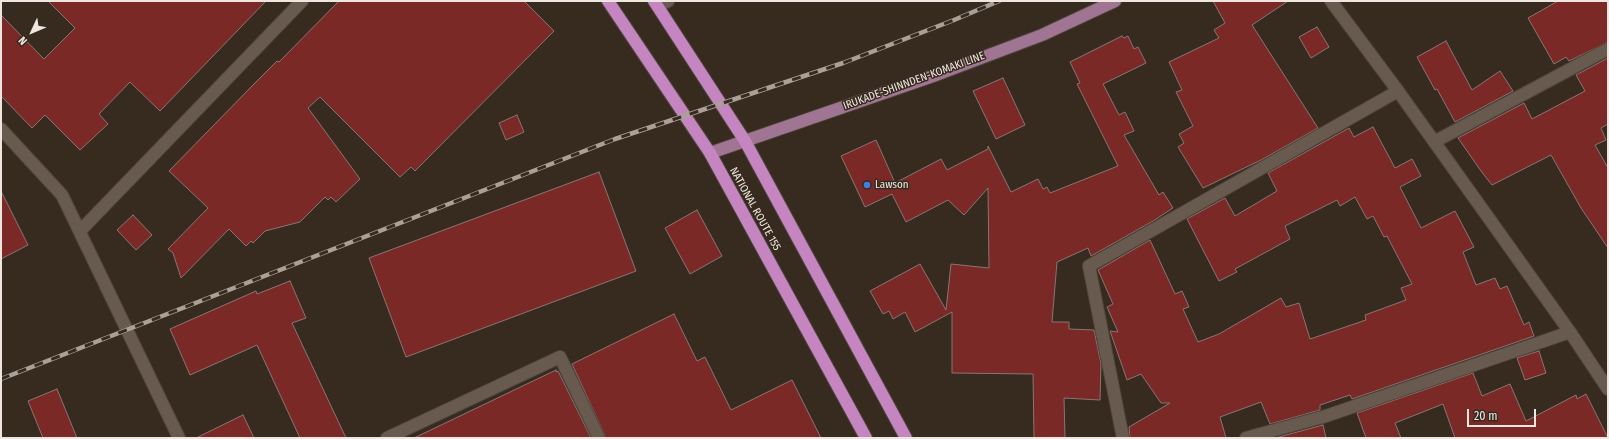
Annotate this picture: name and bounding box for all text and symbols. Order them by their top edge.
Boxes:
north arrow [12,12,52,52]
text: N [16,34,30,48]
street label: IRUKADE-SHINNDEN-KOMAKI LINE [842,49,986,113]
street label: NATIONAL ROUTE 155 [727,165,783,253]
place label: Lawson [875,178,909,192]
marker: Lawson [862,180,872,190]
scale bar [1469,401,1538,427]
text: 20 m [1474,409,1498,423]

